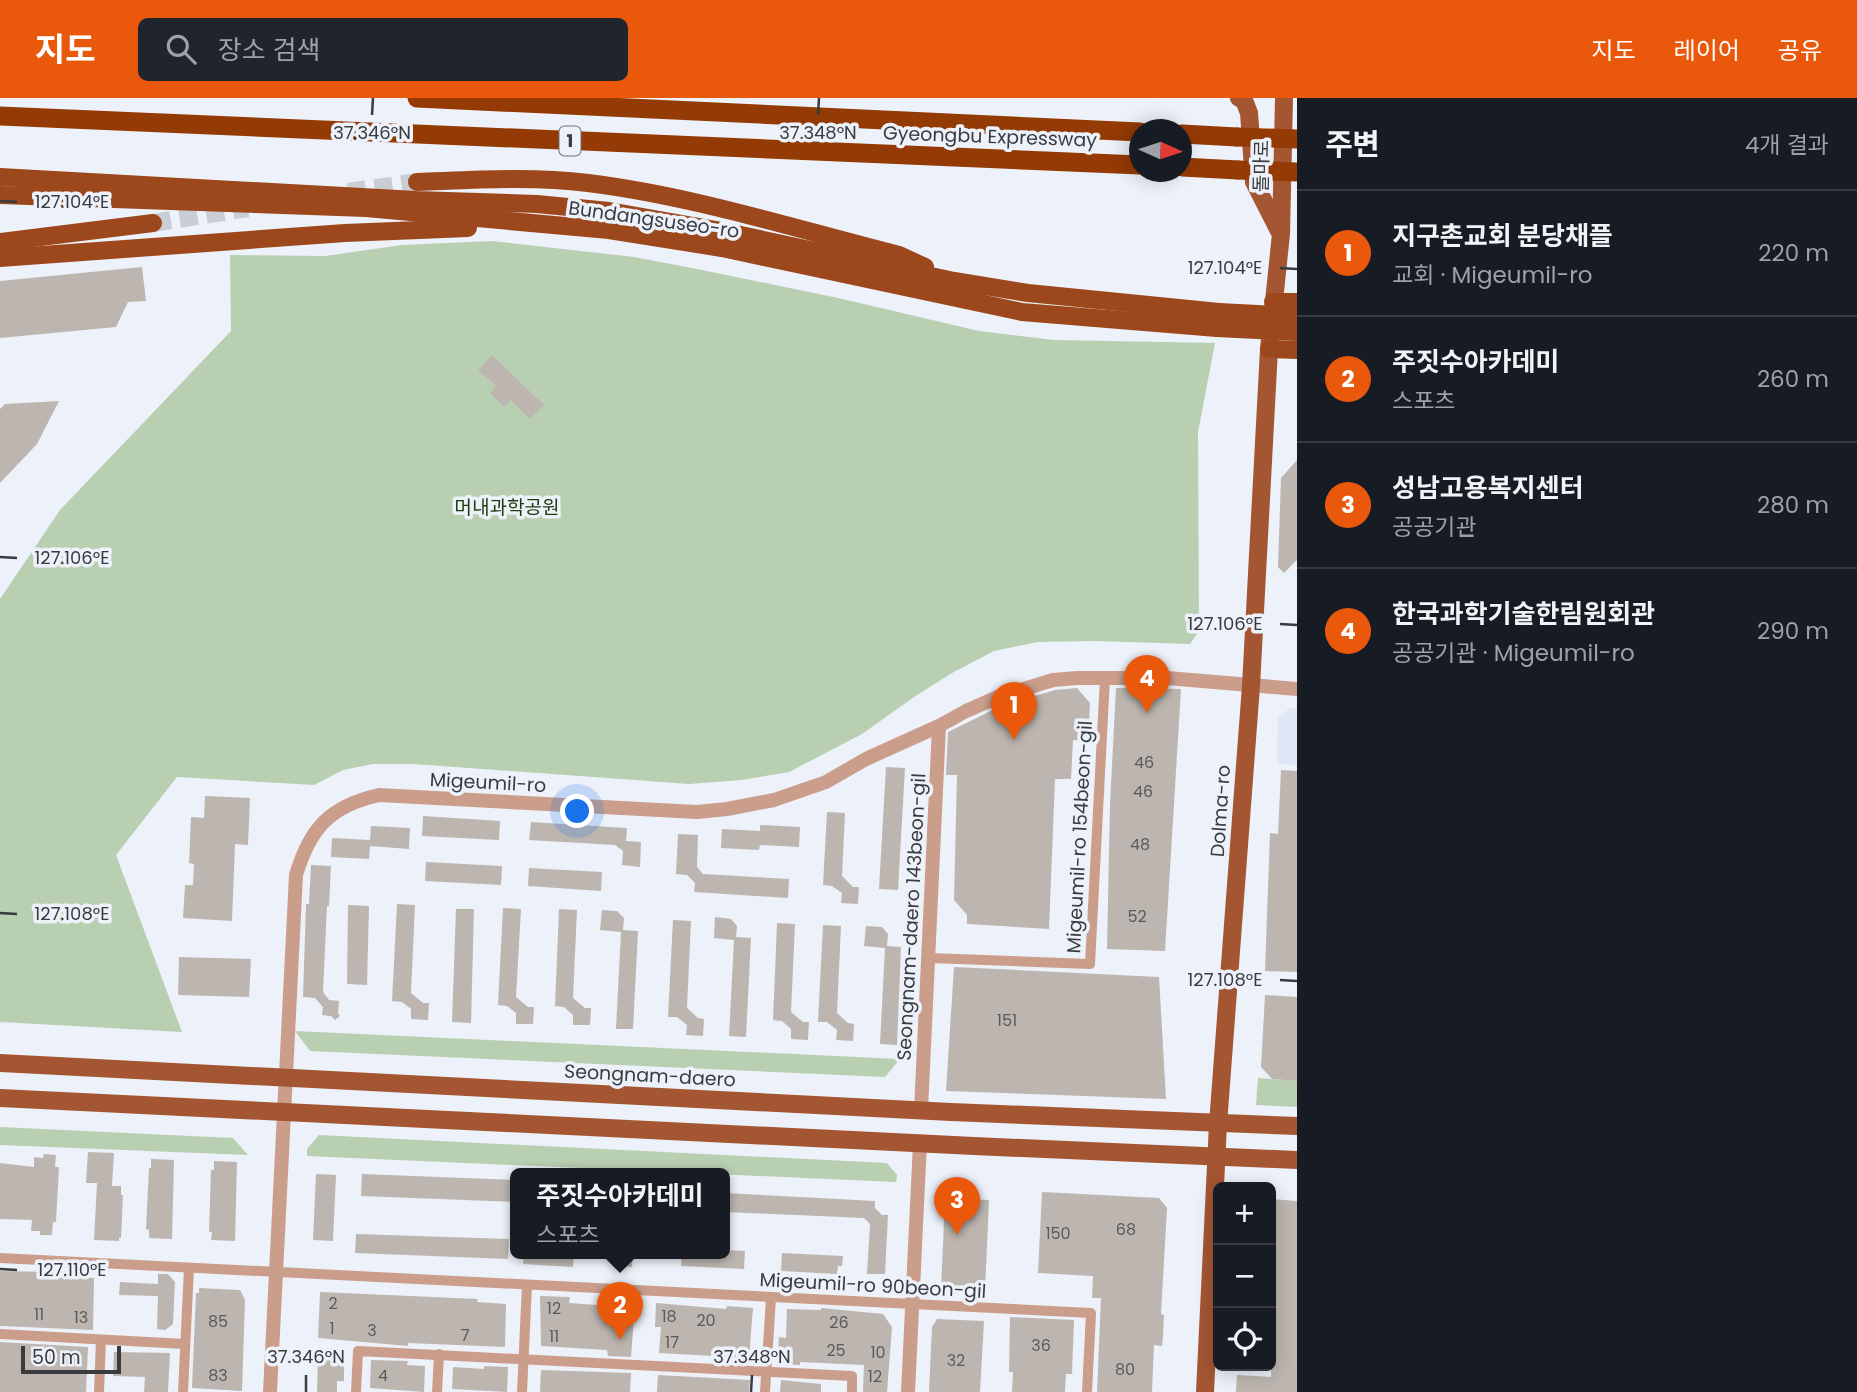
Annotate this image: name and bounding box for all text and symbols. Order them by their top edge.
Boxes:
search box [138,18,628,81]
text: 지도 [35,26,96,73]
icon: search [162,30,200,68]
text: 장소 검색 [218,32,320,68]
text: 지도 [1591,34,1636,67]
text: 레이어 [1674,34,1740,67]
text: 공유 [1778,34,1822,67]
street label: Gyeongbu Expressway [883,119,1098,154]
north arrow [1129,119,1192,182]
text: 37.346°N [333,120,411,145]
text: 37.348°N [779,120,857,145]
text: 주변 [1325,123,1380,166]
road number: 1 [560,126,580,156]
text: 4개 결과 [1745,129,1829,161]
street label: 돌마로 [1248,140,1275,192]
text: 127.104°E [35,189,109,214]
street label: Bundangsuseo-ro [567,194,741,245]
text: 지구촌교회 분당채플 [1392,218,1613,254]
text: 1 [1344,237,1352,269]
text: 220 m [1758,237,1829,269]
text: 127.104°E [1188,255,1262,280]
text: 교회 · Migeumil-ro [1392,259,1592,291]
text: 주짓수아카데미 [1392,344,1559,380]
text: 2 [1341,363,1355,395]
text: 260 m [1757,363,1829,395]
text: 스포츠 [1392,385,1455,417]
text: 성남고용복지센터 [1392,470,1583,506]
text: 3 [1341,489,1355,521]
text: 280 m [1757,489,1829,521]
park label: 머내과학공원 [455,494,559,521]
text: 공공기관 [1392,511,1477,543]
text: 127.106°E [35,545,109,570]
text: 한국과학기술한림원회관 [1392,596,1655,632]
text: 127.106°E [1188,611,1262,636]
text: 4 [1340,615,1356,647]
text: 290 m [1757,615,1829,647]
text: 공공기관 · Migeumil-ro [1392,637,1635,669]
pin: 4 [1124,655,1170,713]
pin: 1 [991,682,1037,740]
street label: Migeumil-ro 154beon-gil [1060,720,1099,954]
house number: 46 [1134,751,1154,774]
street label: Dolma-ro [1204,764,1237,858]
street label: Migeumil-ro [429,766,547,799]
street label: Seongnam-daero 143beon-gil [890,773,933,1061]
house number: 46 [1133,780,1153,803]
your location [560,794,594,828]
house number: 48 [1130,833,1150,856]
text: 127.108°E [35,901,109,926]
house number: 52 [1127,905,1147,928]
text: 127.108°E [1188,967,1262,992]
house number: 151 [997,1009,1017,1032]
street label: Seongnam-daero [563,1058,736,1093]
popup [510,1168,730,1259]
pin: 3 [934,1177,980,1235]
text: 주짓수아카데미 [536,1178,704,1214]
map controls [1213,1182,1276,1371]
button: + [1213,1182,1276,1245]
house number: 68 [1116,1218,1136,1241]
text: 스포츠 [536,1219,600,1251]
house number: 150 [1045,1222,1071,1245]
button: − [1213,1245,1276,1308]
text: 127.110°E [37,1257,107,1282]
street label: Migeumil-ro 90beon-gil [759,1266,987,1305]
pin: 2 [597,1282,643,1340]
house number: 2 [328,1292,338,1315]
house number: 12 [547,1297,561,1320]
house number: 11 [34,1303,44,1326]
house number: 18 [661,1305,677,1328]
house number: 13 [74,1306,88,1329]
button: locate [1213,1308,1276,1371]
house number: 20 [696,1309,716,1332]
house number: 85 [208,1310,228,1333]
house number: 26 [829,1311,849,1334]
house number: 1 [329,1317,335,1340]
house number: 3 [367,1319,377,1342]
house number: 7 [461,1324,470,1347]
house number: 11 [549,1325,559,1348]
house number: 17 [665,1331,679,1354]
house number: 36 [1031,1334,1051,1357]
house number: 25 [826,1339,846,1362]
house number: 10 [870,1341,886,1364]
scale bar [21,1343,121,1375]
text: 50 m [32,1344,81,1371]
text: 37.346°N [267,1344,345,1369]
text: 37.348°N [713,1344,791,1369]
house number: 32 [947,1349,965,1372]
house number: 80 [1115,1358,1135,1381]
house number: 83 [208,1364,228,1387]
house number: 4 [378,1364,388,1387]
house number: 12 [868,1365,882,1388]

